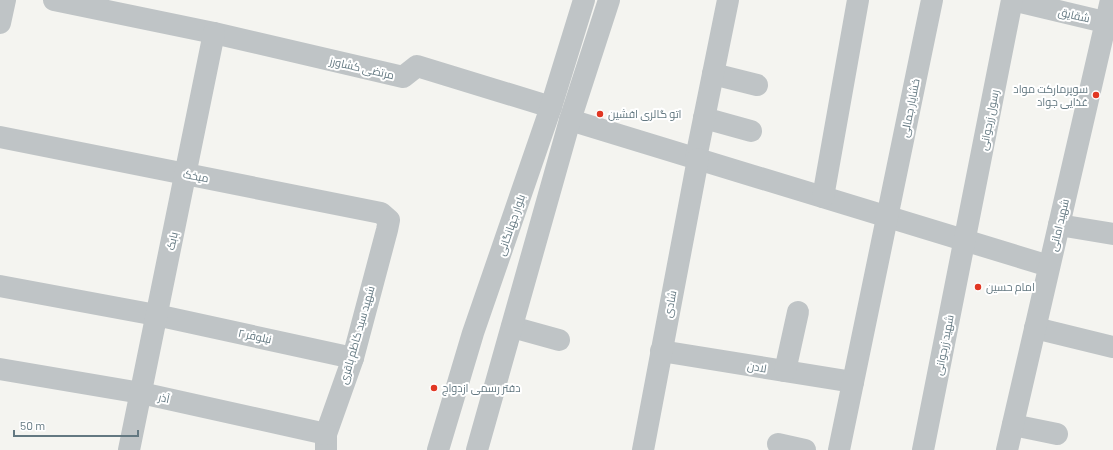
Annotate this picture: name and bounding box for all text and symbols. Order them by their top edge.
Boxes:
street label: شقایق [1057,5,1091,25]
street label: مرتضی کشاورز [327,54,396,82]
street label: خشایار جمالی [897,77,923,139]
place label: سوپرمارکت مواد غذایی جواد [1013,82,1088,109]
street label: رسول زرجوانی [976,88,1002,152]
marker: سوپرمارکت مواد غذایی جواد [1091,90,1101,100]
place label: اتو گالری افشین [608,107,682,121]
marker: اتو گالری افشین [595,109,605,119]
street label: میخک [182,167,210,184]
street label: بلوار جهانگانی [494,192,528,258]
street label: شهید امانی [1046,197,1072,253]
street label: بابک [163,231,180,251]
place label: امام حسین [986,280,1035,295]
marker: امام حسین [973,282,983,292]
street label: شهید سید کاظم باقری [336,284,379,386]
street label: شادی [661,289,679,319]
street label: شهید زرجوانی [931,313,957,377]
street label: نیلوفر ۲ [237,326,273,346]
street label: لادن [746,359,768,375]
place label: دفتر رسمی ازدواج [442,381,521,396]
marker: دفتر رسمی ازدواج [429,383,439,393]
street label: آذر [156,390,171,406]
scale bar [14,412,138,438]
text: 50 m [20,418,45,432]

